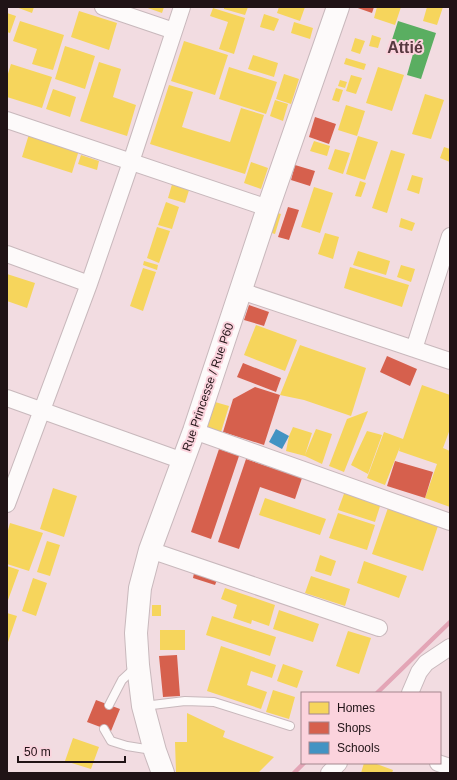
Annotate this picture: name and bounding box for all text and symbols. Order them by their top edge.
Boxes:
district label: Attié [387,39,423,56]
street label: Rue Princesse / Rue P60 [179,321,237,453]
legend [301,692,441,764]
text: Homes [337,701,375,715]
text: Shops [337,721,371,735]
scale bar [18,738,125,764]
text: Schools [337,741,380,755]
text: 50 m [24,745,51,759]

